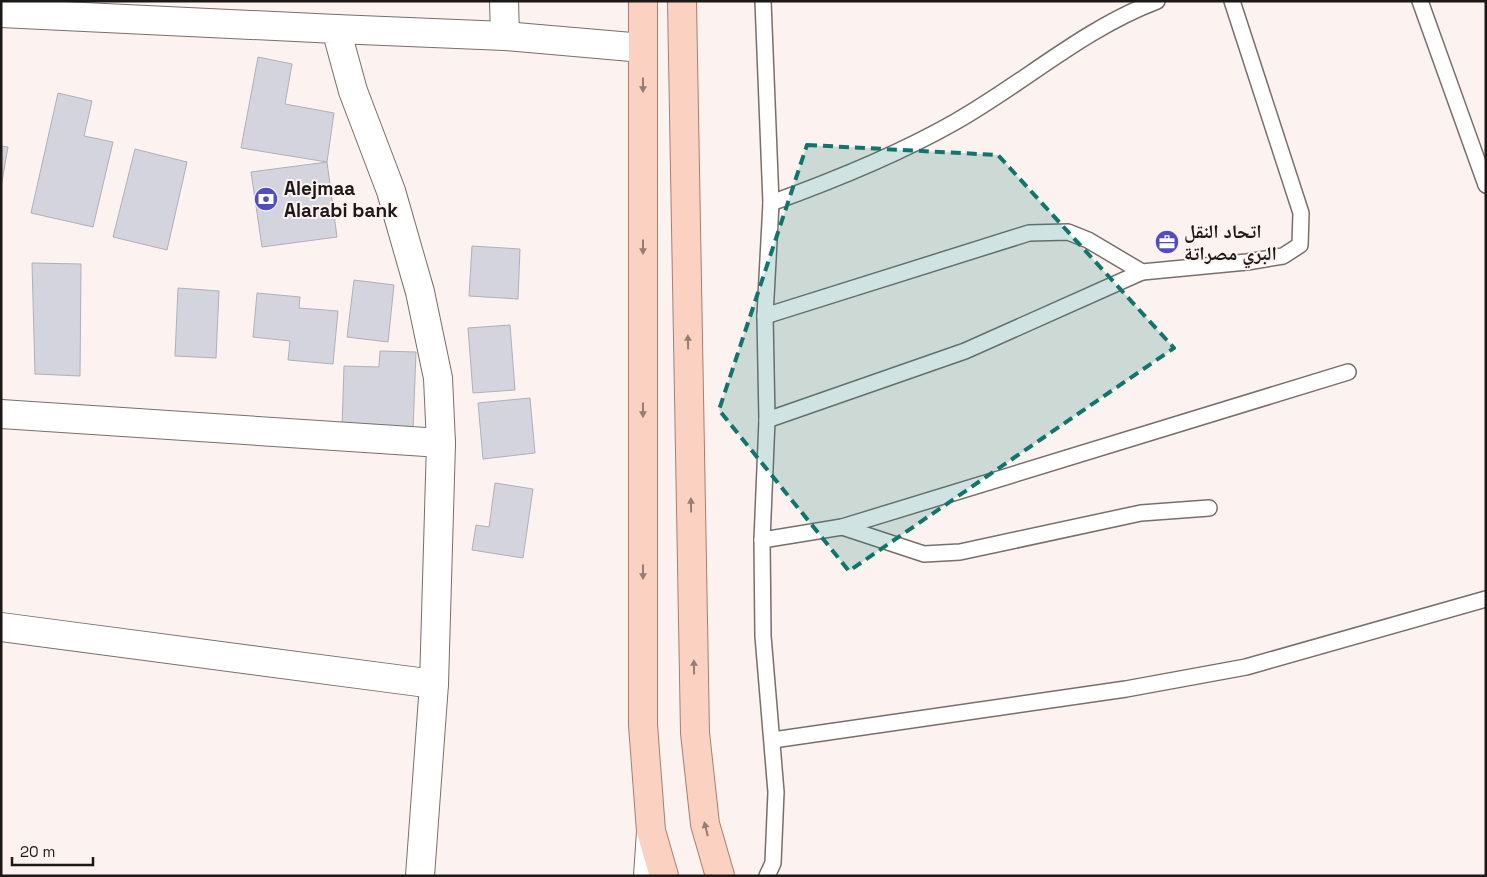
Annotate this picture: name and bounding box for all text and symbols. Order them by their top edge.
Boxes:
one-way arrow [639,77,647,93]
place label: Alejmaa Alarabi bank [284,176,398,223]
bank icon: Alejmaa Alarabi bank [253,186,279,212]
place label: اتحاد النقل البري مصراتة [1184,219,1277,268]
office icon: اتحاد النقل البري مصراتة [1154,229,1180,255]
one-way arrow [639,240,647,256]
one-way arrow [684,334,692,350]
one-way arrow [639,402,647,418]
one-way arrow [687,497,695,513]
one-way arrow [639,565,647,581]
one-way arrow [689,659,697,675]
one-way arrow [702,821,710,837]
scale bar [12,834,94,866]
text: 20 m [20,842,55,861]

